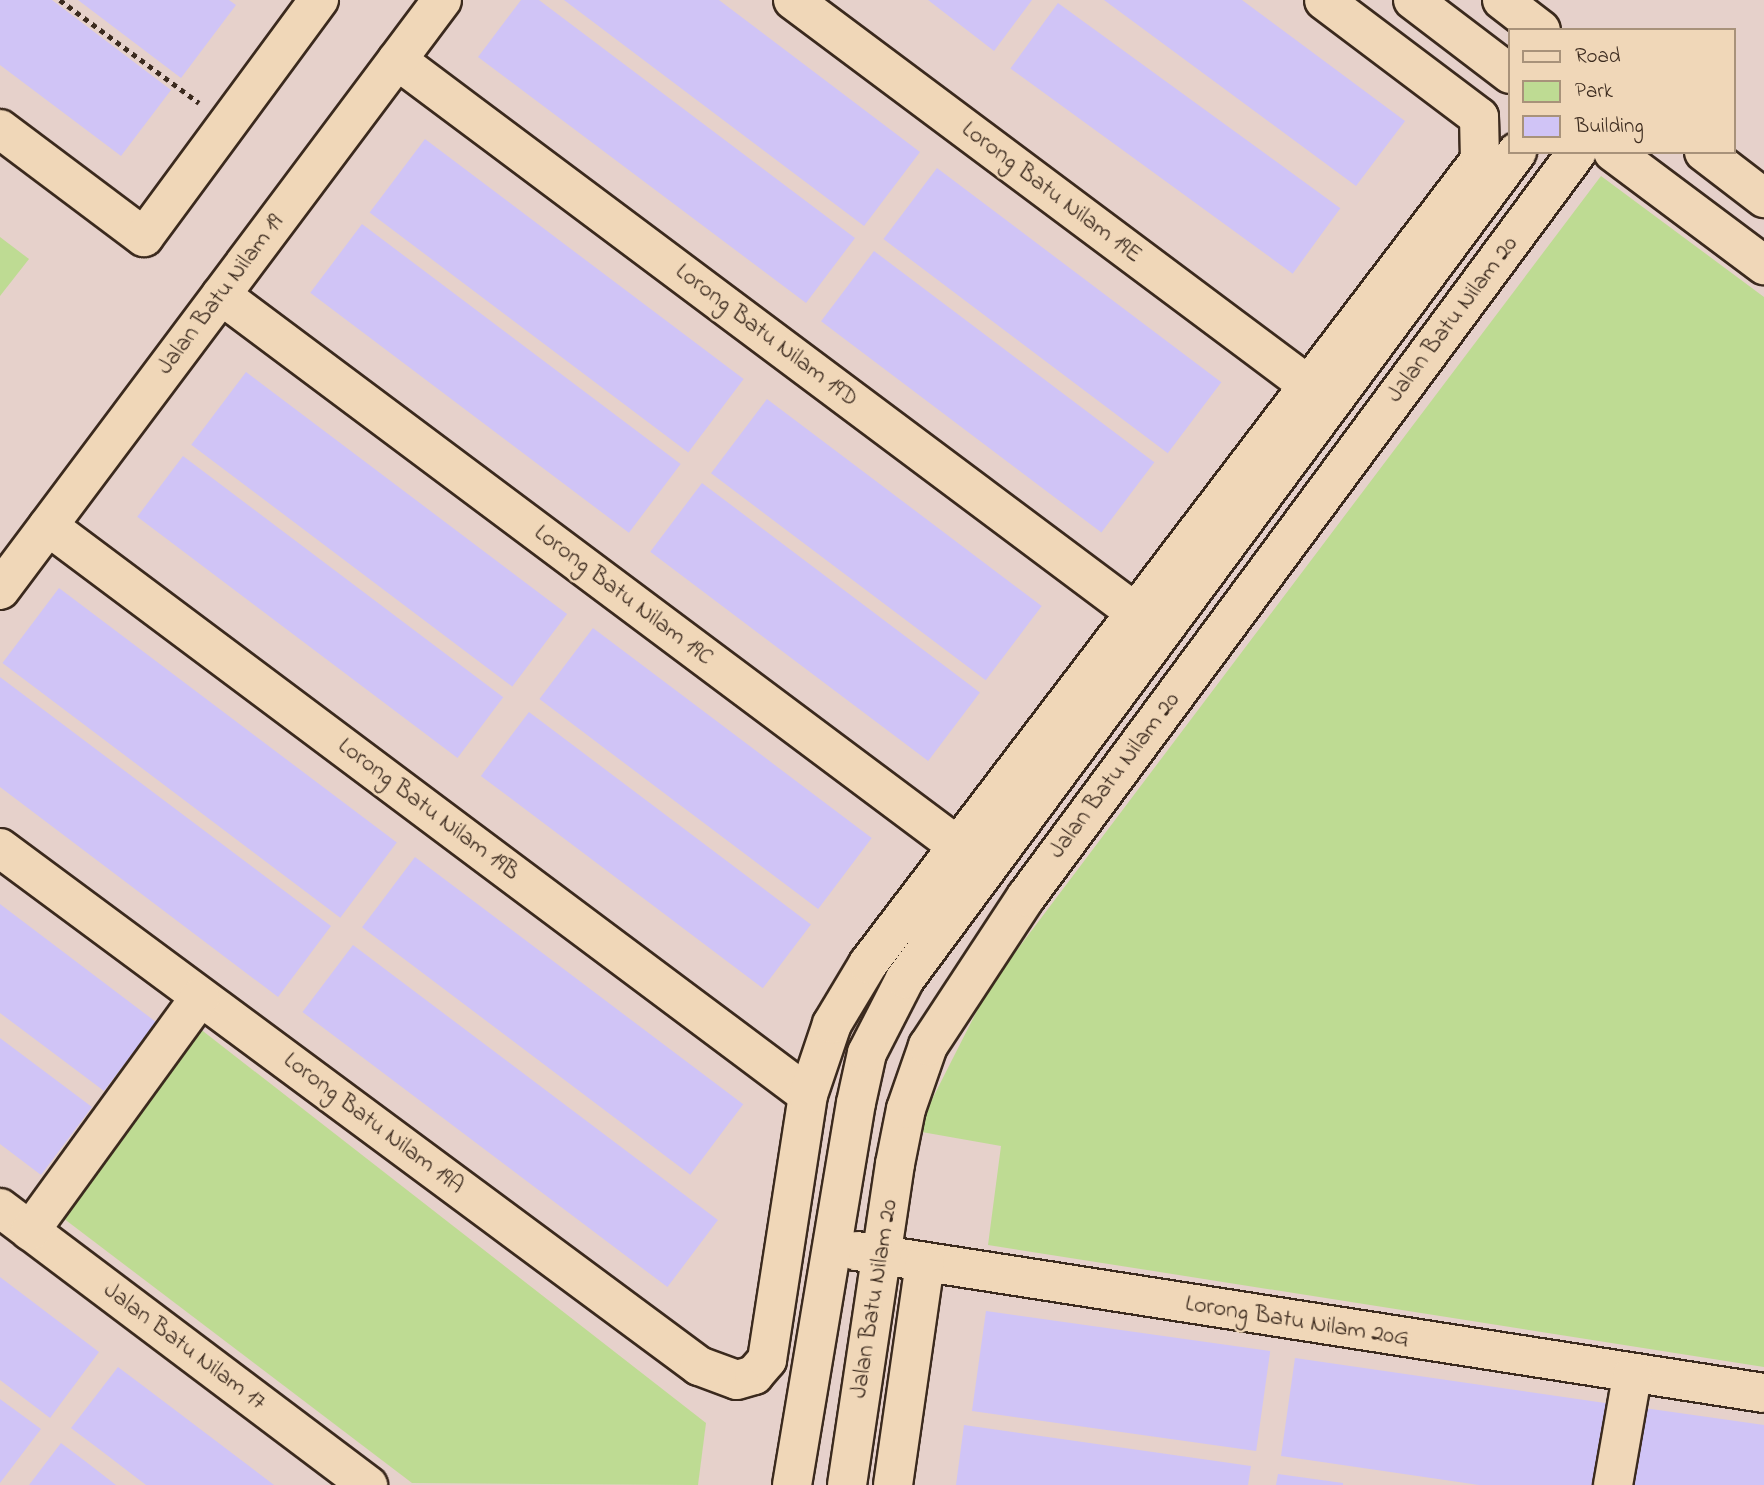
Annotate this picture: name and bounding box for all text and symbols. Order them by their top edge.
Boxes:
legend [1508,28,1736,154]
text: Road [1575,42,1621,72]
text: Park [1575,77,1613,107]
text: Building [1575,112,1644,142]
street label: Lorong Batu Nilam 19E [955,116,1147,270]
street label: Jalan Batu Nilam 19 [151,209,291,381]
street label: Jalan Batu Nilam 20 [1381,231,1525,409]
street label: Lorong Batu Nilam 19D [669,258,863,414]
street label: Lorong Batu Nilam 19C [528,519,718,673]
street label: Jalan Batu Nilam 20 [1043,687,1187,865]
street label: Lorong Batu Nilam 19B [332,732,524,888]
street label: Lorong Batu Nilam 19A [277,1047,469,1201]
street label: Jalan Batu Nilam 20 [845,1198,905,1400]
street label: Jalan Batu Nilam 17 [97,1277,271,1417]
street label: Lorong Batu Nilam 20G [1183,1290,1411,1354]

